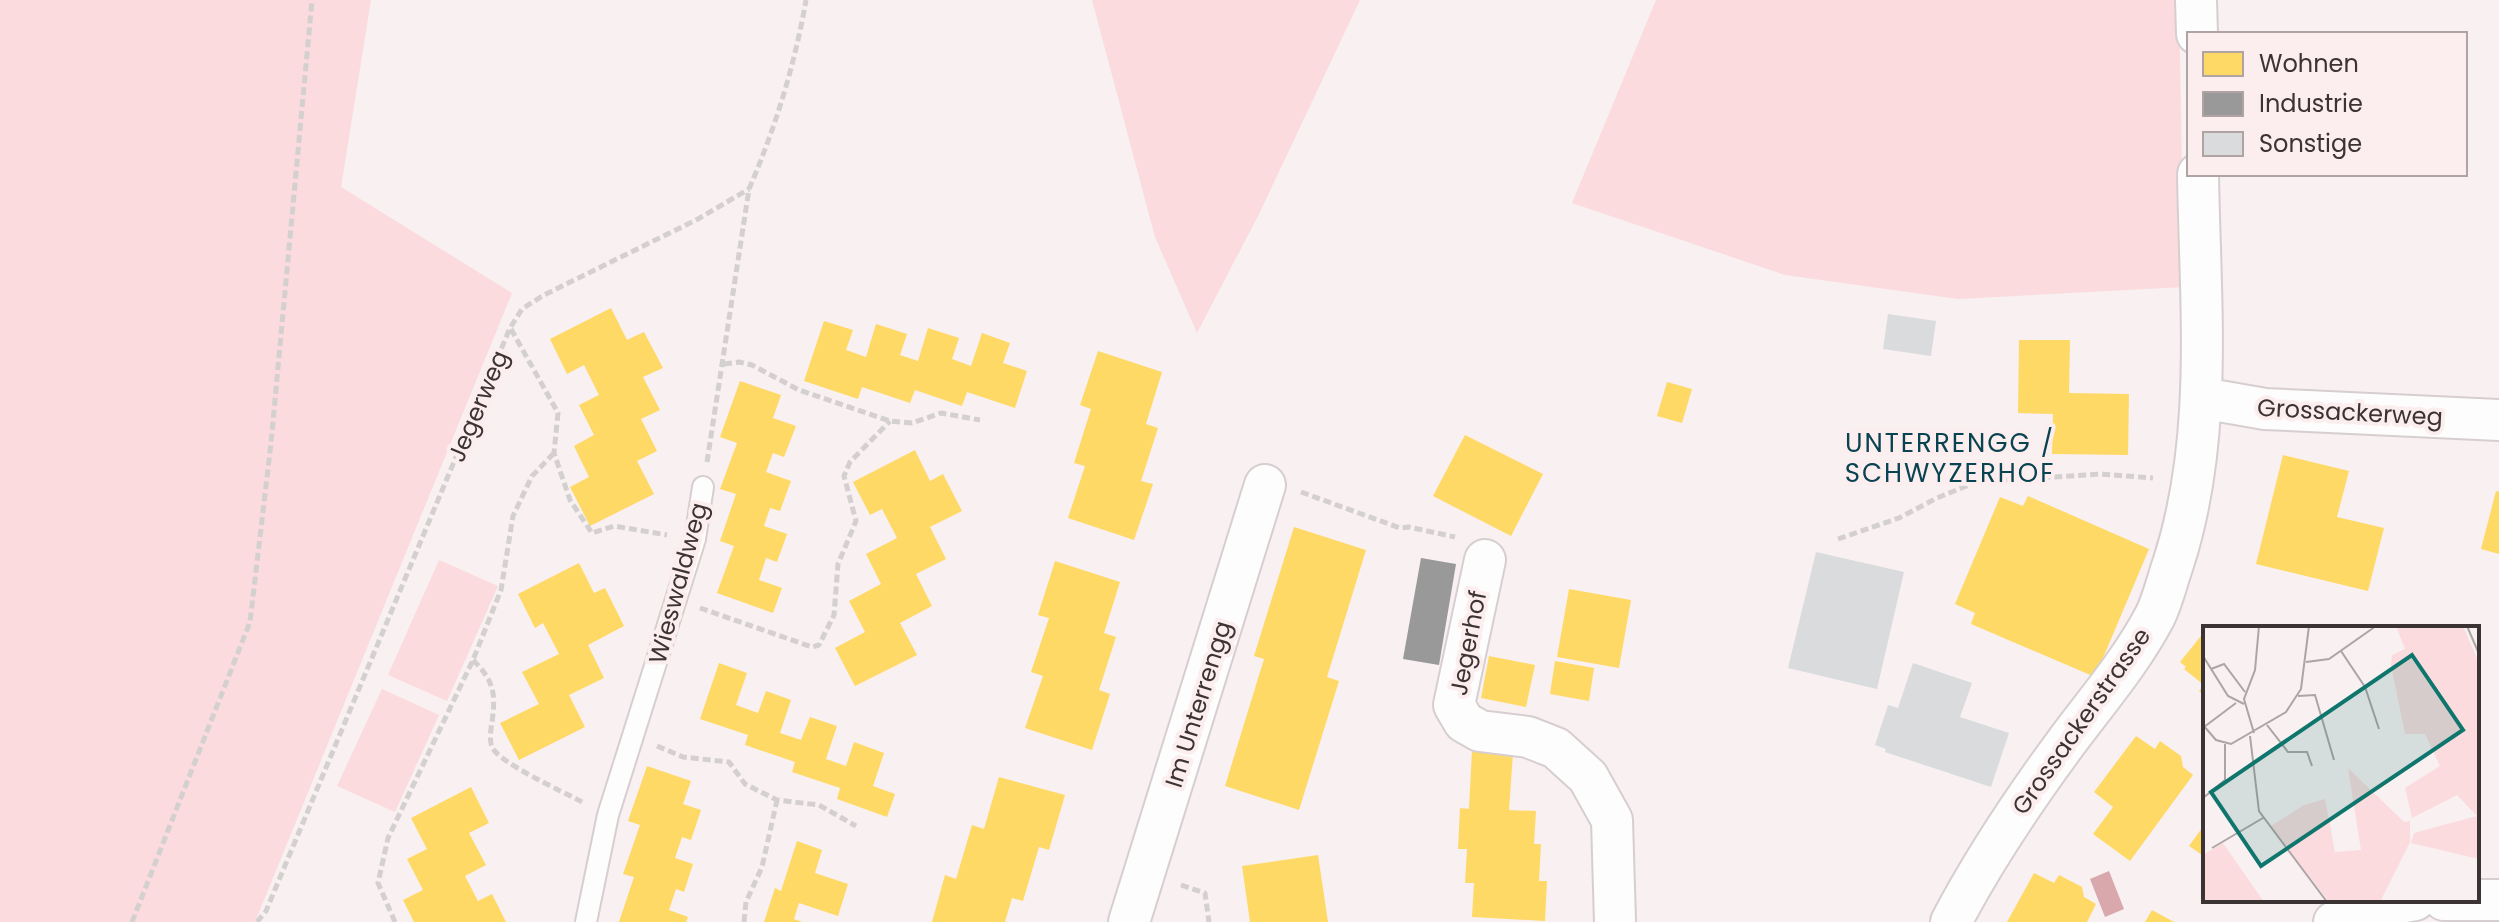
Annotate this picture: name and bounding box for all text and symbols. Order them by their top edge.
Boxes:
legend [2187,32,2467,176]
text: Wohnen [2259,47,2359,80]
text: Industrie [2259,87,2363,120]
text: Sonstige [2259,127,2362,160]
street label: Jegerweg [440,345,516,467]
street label: Grossackerweg [2256,391,2444,433]
district label: UNTERRENGG / SCHWYZERHOF [1845,425,2055,491]
street label: Wieswaldweg [641,499,715,667]
street label: Jegerhof [1442,588,1494,698]
street label: Im Unterrengg [1157,617,1239,791]
street label: Grossackerstrasse [2004,621,2158,821]
inset map [2203,626,2479,902]

